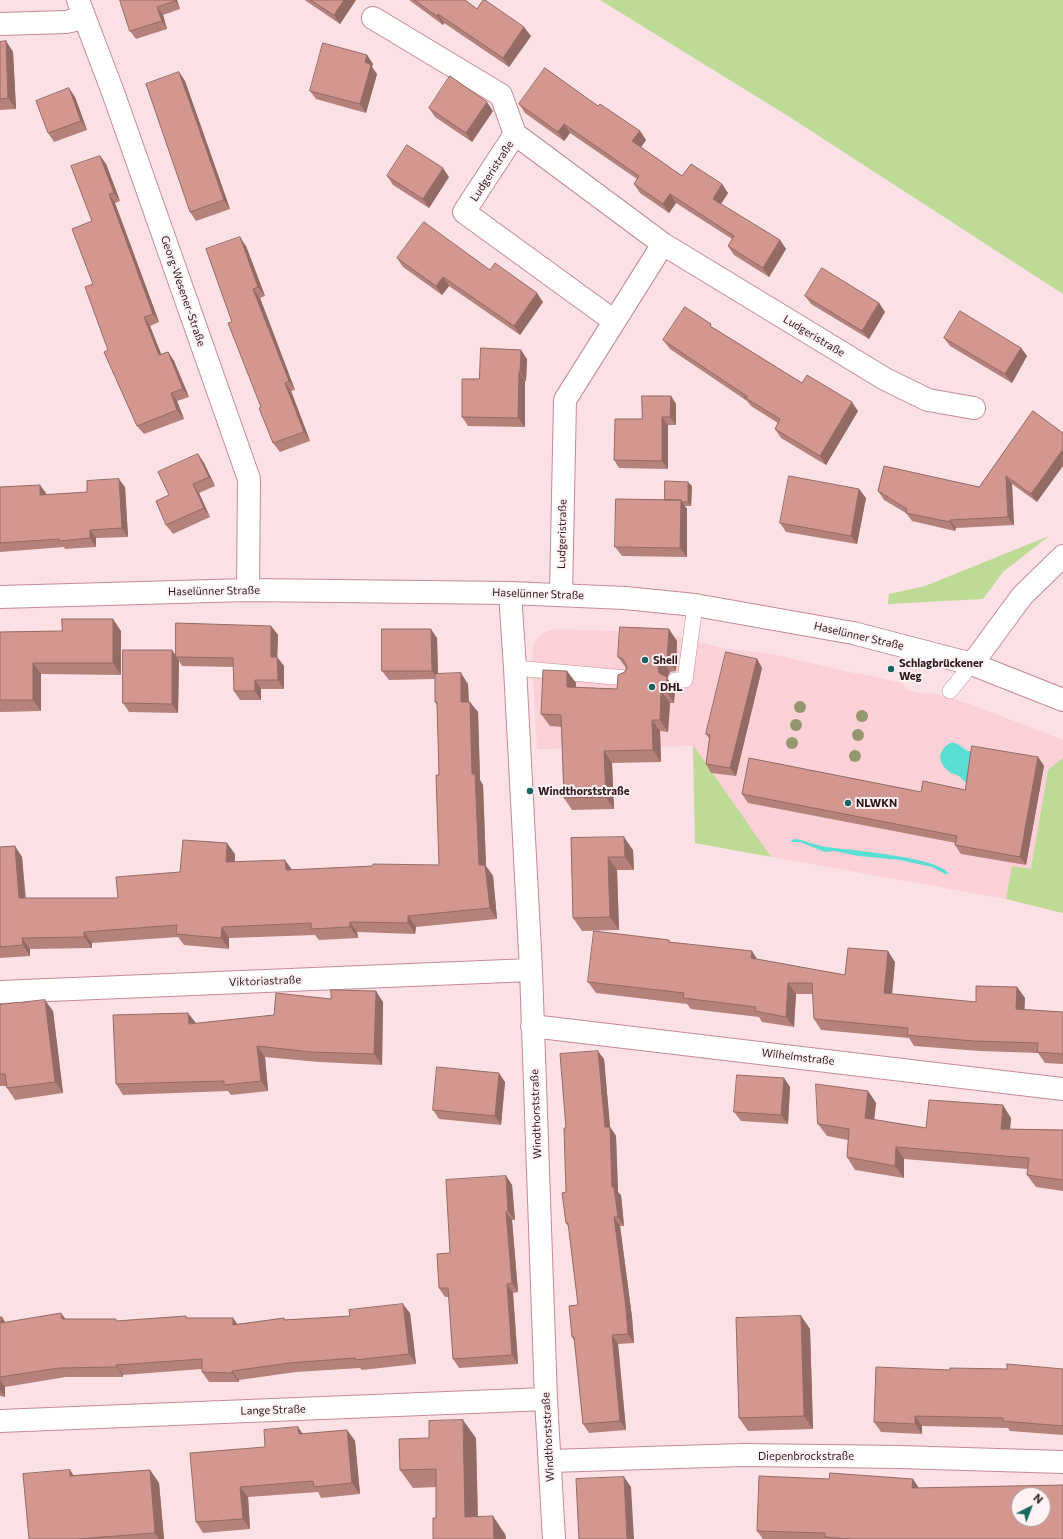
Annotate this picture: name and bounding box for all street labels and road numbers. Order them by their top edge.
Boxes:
street label: Ludgeristraße [467,138,517,204]
street label: Georg-Wesener-Straße [158,234,208,348]
street label: Ludgeristraße [781,312,847,360]
street label: Ludgeristraße [555,499,569,569]
street label: Haselünner Straße [168,584,260,598]
street label: Haselünner Straße [492,586,584,602]
street label: Haselünner Straße [813,619,905,653]
street label: Viktoriastraße [229,973,301,989]
street label: Wilhelmstraße [761,1046,835,1068]
street label: Windthorststraße [528,1069,544,1159]
street label: Windthorststraße [539,1392,557,1482]
street label: Lange Straße [240,1402,306,1418]
street label: Diepenbrockstraße [758,1449,854,1463]

